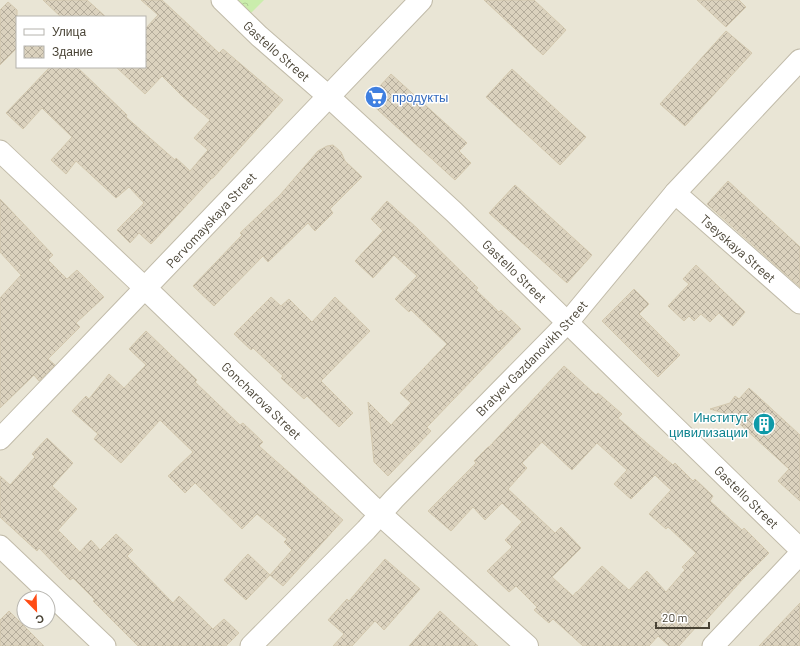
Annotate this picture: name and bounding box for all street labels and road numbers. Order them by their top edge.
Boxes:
street label: Gastello Street [240,17,313,85]
street label: Pervomayskaya Street [162,169,260,271]
street label: Tseyskaya Street [697,211,779,286]
street label: Gastello Street [479,236,550,306]
street label: Bratyev Gazdanovikh Street [472,297,591,419]
street label: Goncharova Street [218,358,305,443]
street label: Gastello Street [711,462,782,532]

